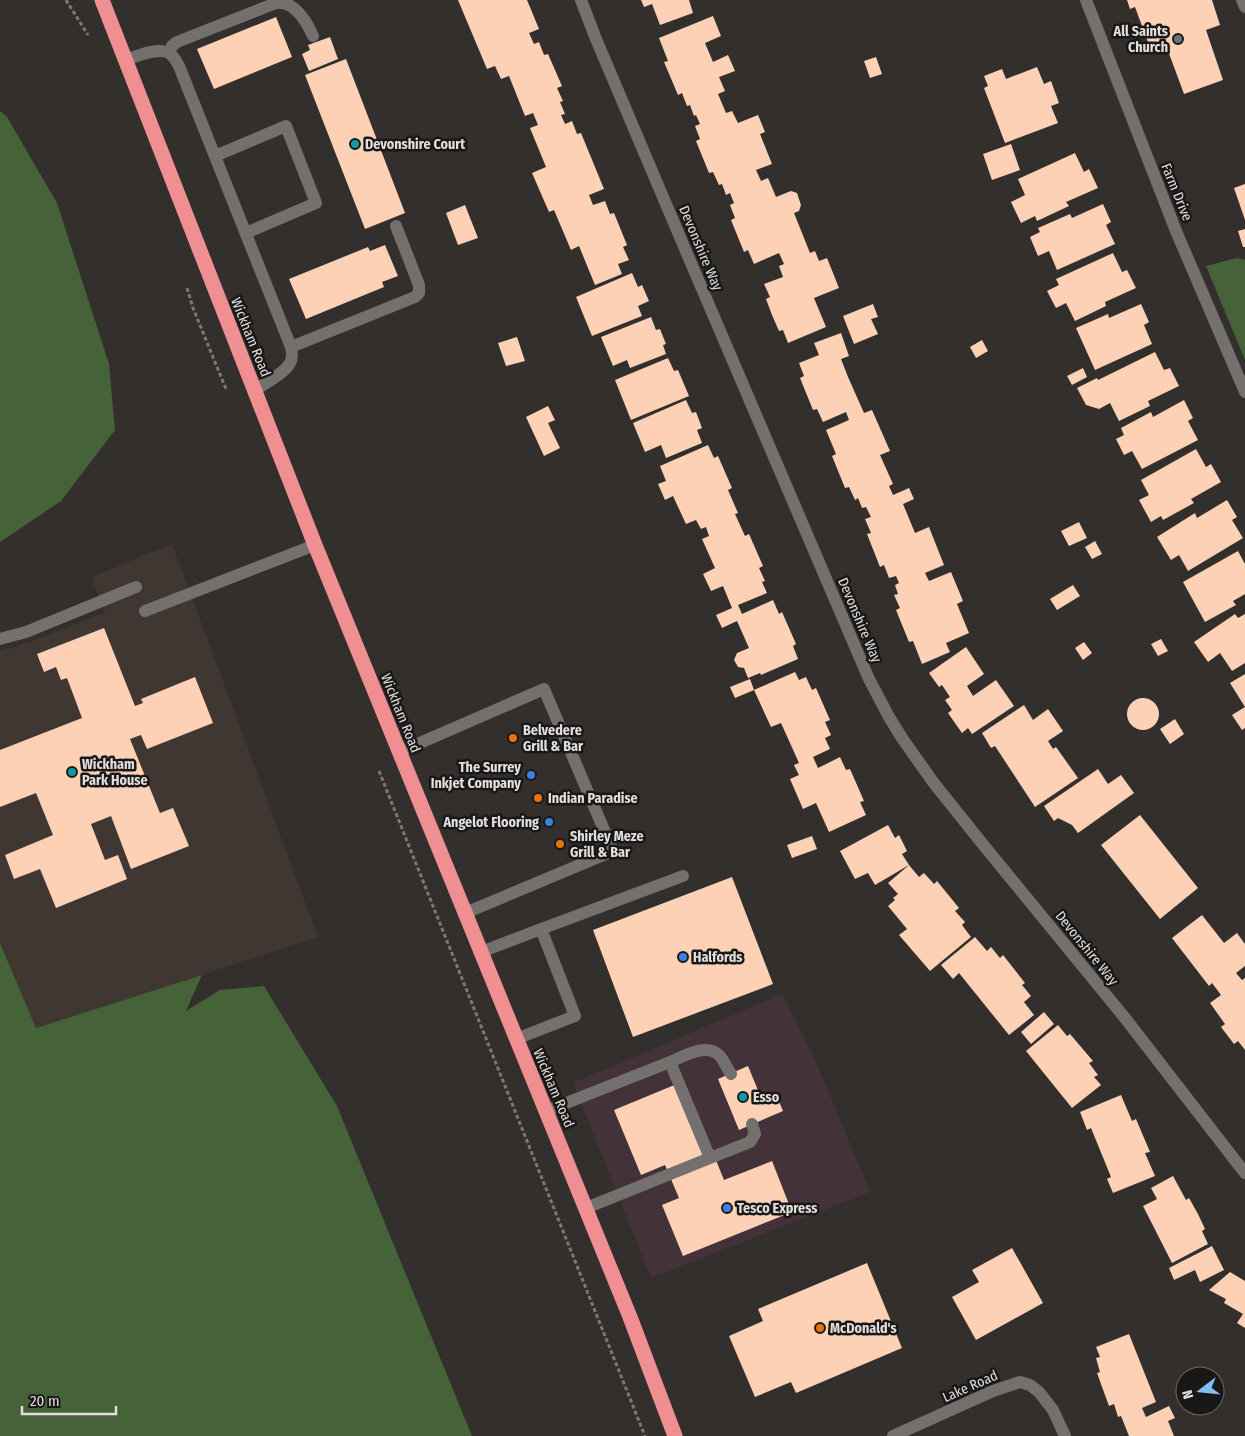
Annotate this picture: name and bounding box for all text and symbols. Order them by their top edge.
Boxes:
place label: All Saints Church [1113,23,1168,56]
marker: All Saints Church [1172,33,1184,45]
place label: Devonshire Court [365,136,466,153]
marker: Devonshire Court [349,138,361,150]
street label: Farm Drive [1157,161,1196,224]
street label: Devonshire Way [675,203,726,294]
street label: Wickham Road [227,295,274,379]
street label: Devonshire Way [834,575,885,666]
street label: Wickham Road [377,671,424,755]
place label: Belvedere Grill & Bar [523,722,584,755]
marker: Belvedere Grill & Bar [507,732,519,744]
place label: Wickham Park House [82,756,147,789]
place label: The Surrey Inkjet Company [431,759,521,792]
marker: Wickham Park House [66,766,78,778]
marker: The Surrey Inkjet Company [525,769,537,781]
place label: Indian Paradise [548,790,638,807]
marker: Indian Paradise [532,792,544,804]
place label: Angelot Flooring [442,814,539,831]
marker: Angelot Flooring [543,816,555,828]
place label: Shirley Meze Grill & Bar [570,828,644,861]
marker: Shirley Meze Grill & Bar [554,838,566,850]
street label: Devonshire Way [1052,908,1122,989]
place label: Halfords [693,949,743,966]
marker: Halfords [677,951,689,963]
street label: Wickham Road [529,1046,578,1130]
place label: Esso [753,1089,780,1106]
marker: Esso [737,1091,749,1103]
place label: Tesco Express [737,1200,817,1217]
marker: Tesco Express [721,1202,733,1214]
place label: McDonald's [830,1320,897,1337]
marker: McDonald's [814,1322,826,1334]
north arrow [1175,1366,1225,1416]
street label: Lake Road [940,1367,1000,1406]
scale bar [22,1384,116,1416]
text: N [1179,1388,1197,1401]
text: 20 m [30,1392,60,1410]

